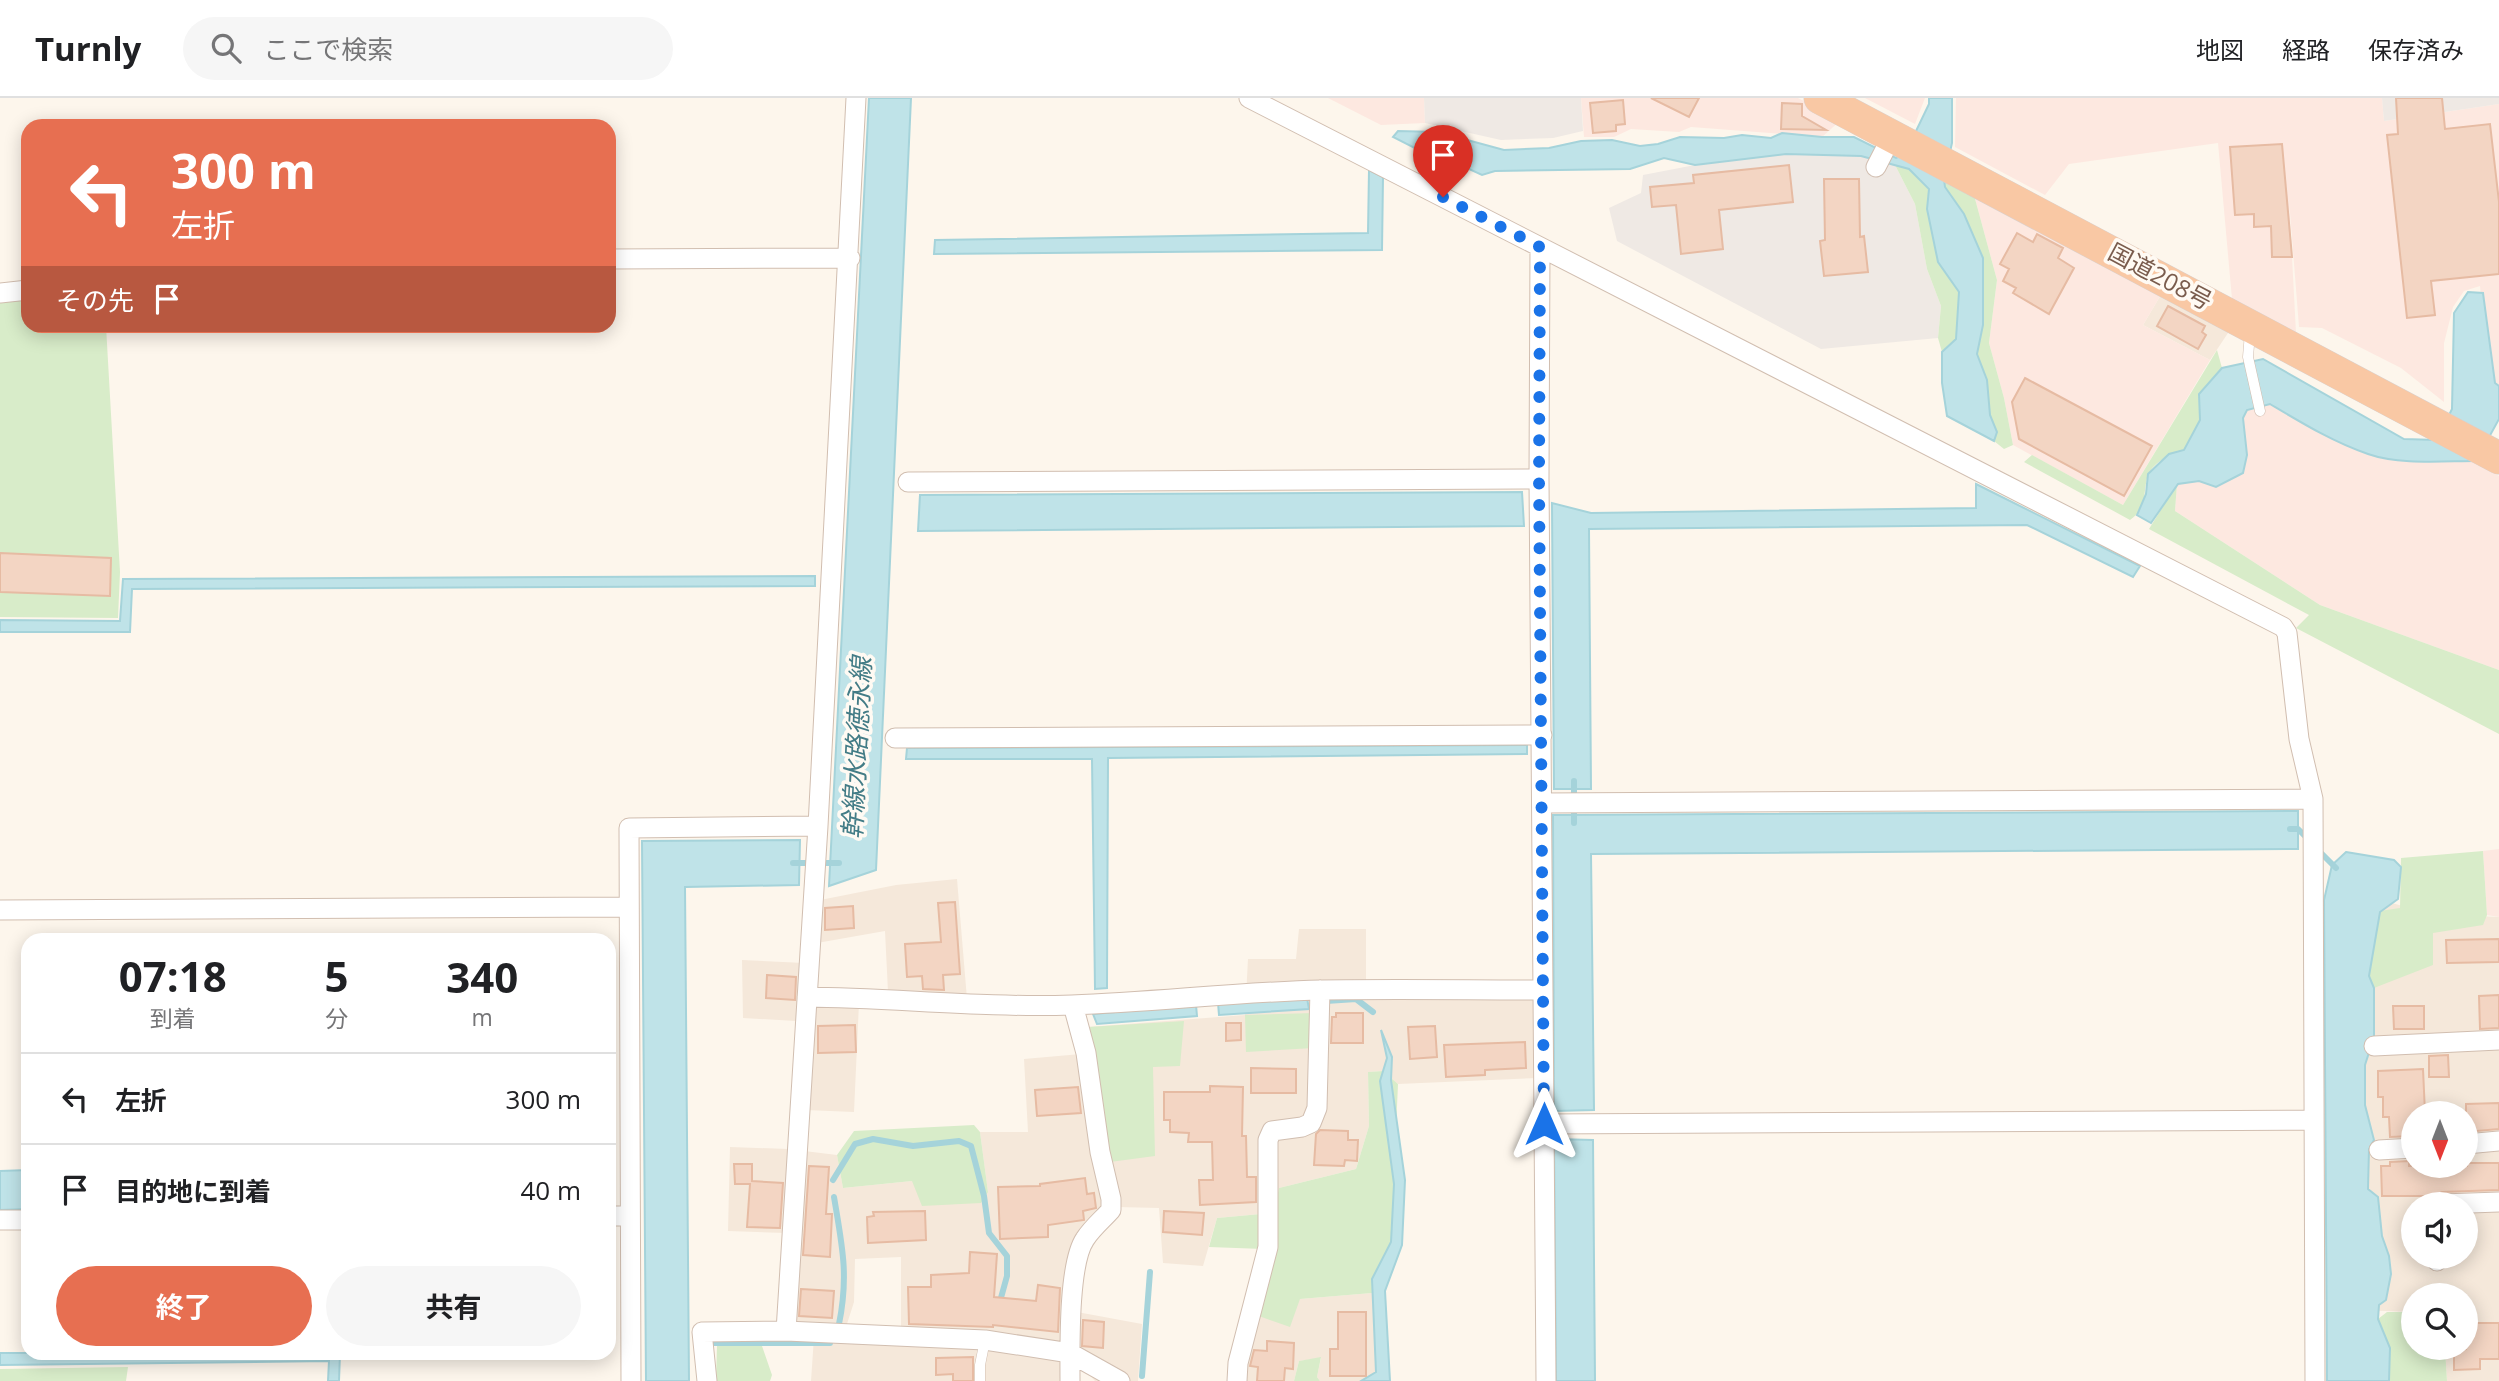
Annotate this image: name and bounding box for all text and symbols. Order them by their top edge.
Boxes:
search box [183,17,673,80]
text: Turnly [35,26,141,71]
icon: search [207,29,245,67]
text: ここで検索 [263,31,393,67]
text: 地図 [2196,33,2244,66]
text: 経路 [2282,33,2330,66]
text: 保存済み [2368,33,2464,66]
pin [1413,125,1473,197]
icon: arrive [1424,136,1462,174]
text: 300 m [171,137,316,203]
icon: left [56,147,147,238]
text: 左折 [171,203,235,246]
street label: 国道208号 [2103,235,2218,317]
icon: arrive [148,280,186,318]
text: その先 [56,282,134,318]
water label: 幹線水路徳永線 [833,653,879,840]
text: 07:18 [119,947,227,1004]
text: 5 [324,947,349,1004]
text: 340 [446,948,518,1005]
text: m [472,1001,493,1033]
text: 到着 [150,1002,196,1034]
text: 分 [325,1002,348,1034]
icon: left [56,1080,94,1118]
text: 300 m [506,1081,581,1117]
text: 左折 [115,1082,167,1118]
position arrow [1507,1087,1581,1161]
north arrow [2401,1101,2478,1178]
map controls [2401,1101,2478,1360]
icon: arrive [56,1171,94,1209]
text: 40 m [520,1172,581,1208]
text: 目的地に到着 [115,1173,271,1209]
button: sound [2401,1192,2478,1269]
button: 終了 [56,1266,312,1346]
button: 共有 [326,1266,581,1346]
button: search [2401,1283,2478,1360]

